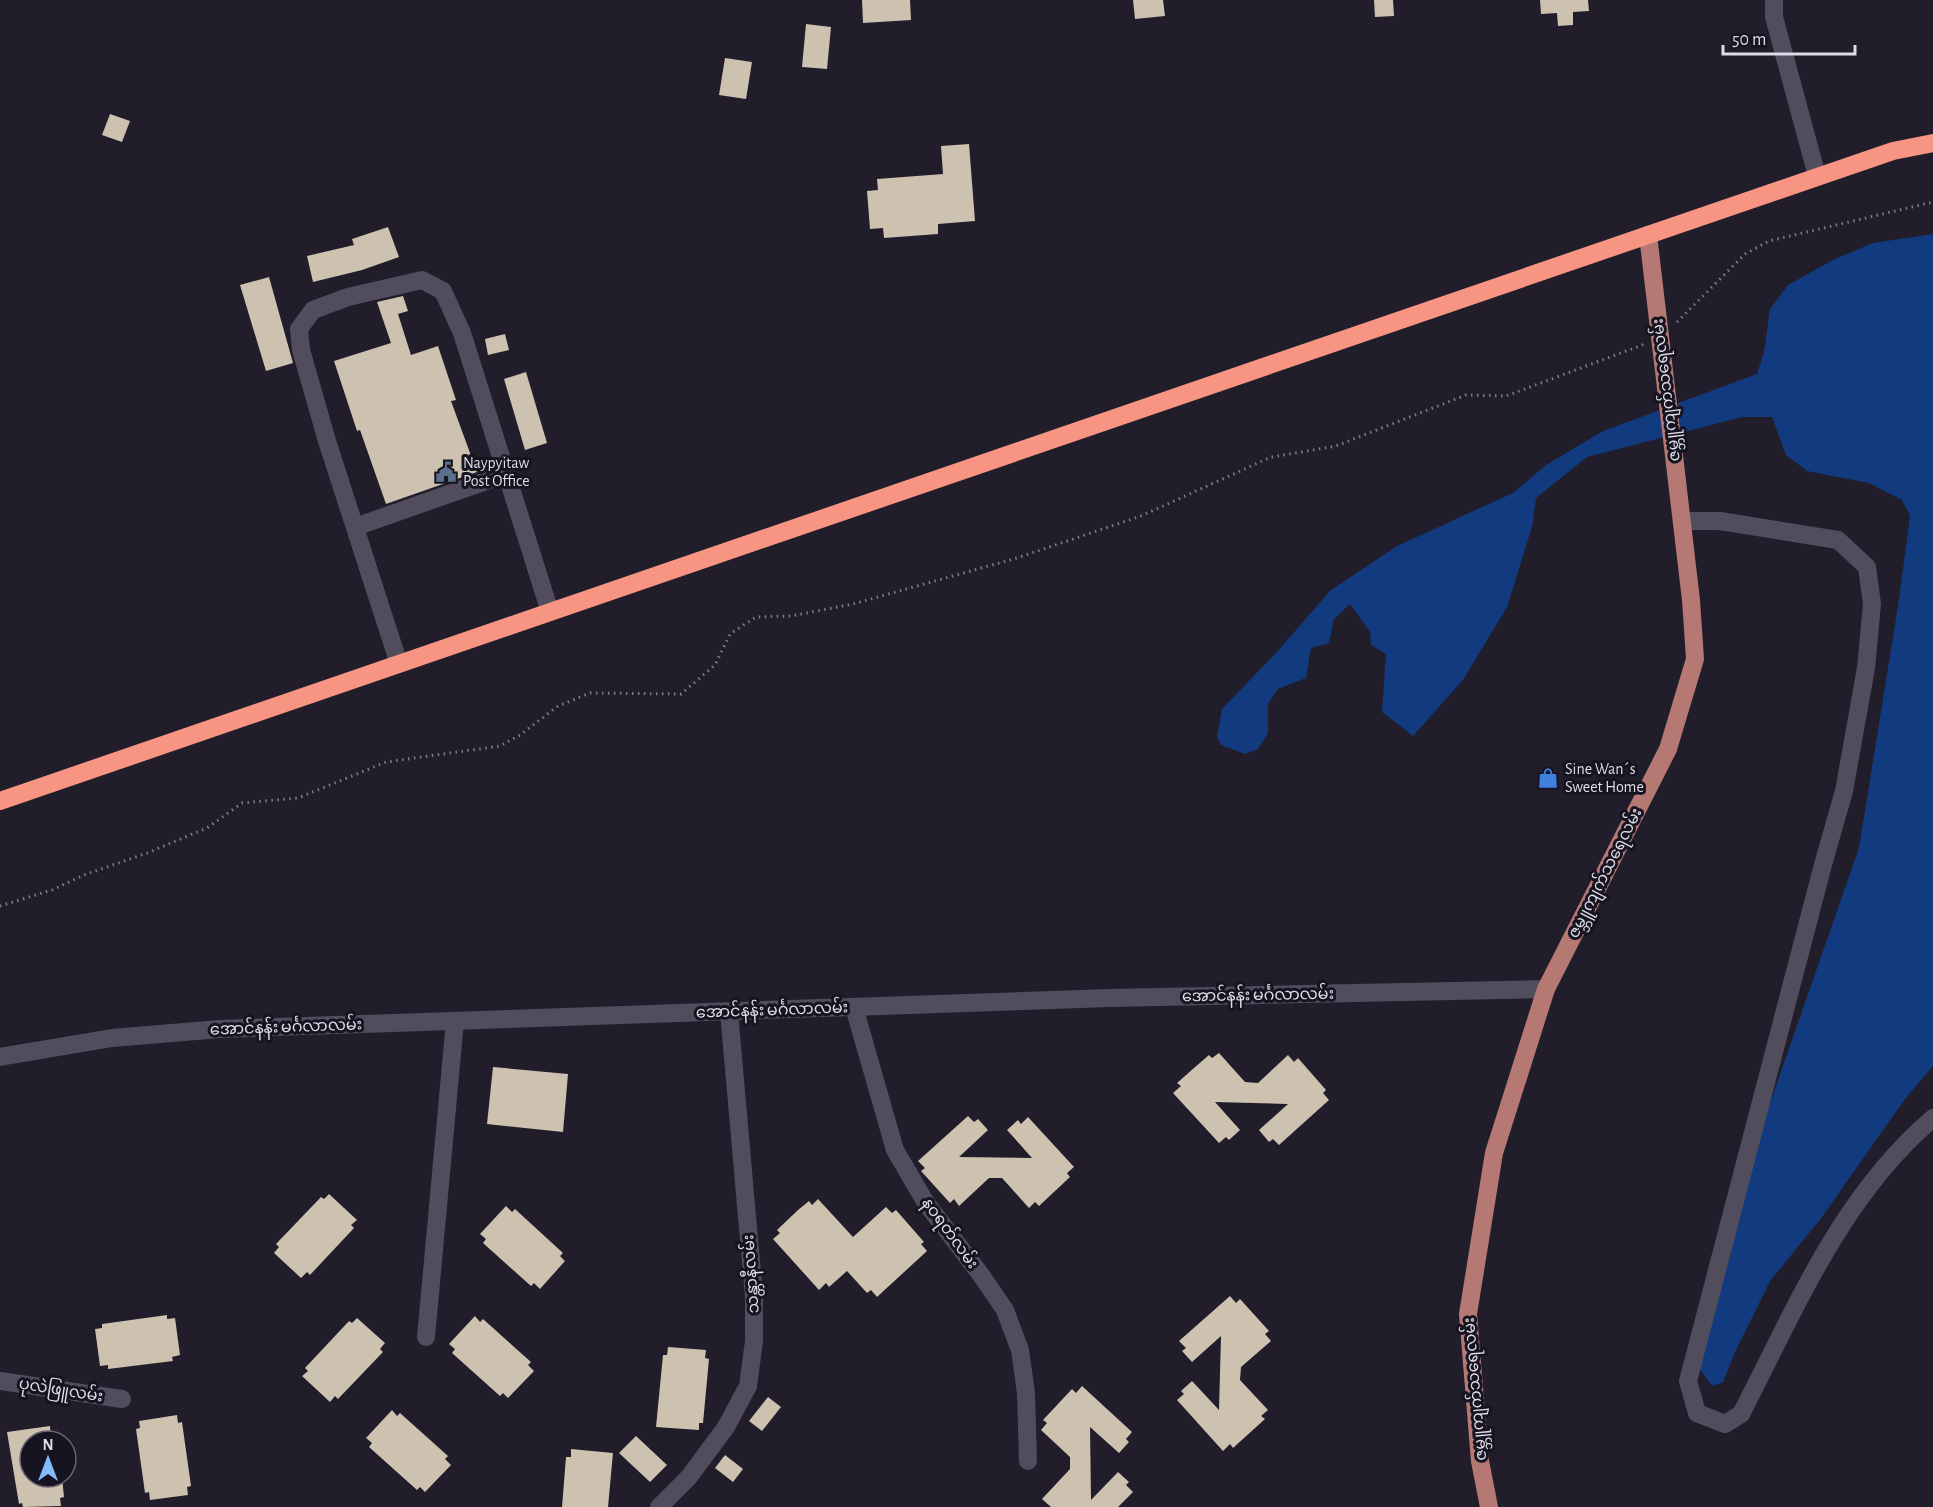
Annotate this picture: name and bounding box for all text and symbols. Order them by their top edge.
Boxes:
scale bar [1723,18,1855,56]
text: 50 m [1732,31,1766,49]
street label: ဇမ္ဘူကျက်သရေလမ်း [1645,317,1688,463]
place label: Naypyitaw Post Office [463,455,530,489]
public building icon: Naypyitaw Post Office [434,460,458,484]
place label: Sine Wan´s Sweet Home [1565,761,1644,795]
shop icon: Sine Wan´s Sweet Home [1536,766,1560,790]
street label: ဇမ္ဘူကျက်သရေလမ်း [1562,804,1649,943]
street label: အောင်နန်း မင်္ဂလာလမ်း [1182,982,1334,1009]
street label: အောင်နန်း မင်္ဂလာလမ်း [696,995,849,1026]
street label: အောင်နန်း မင်္ဂလာလမ်း [210,1012,363,1043]
street label: နဝရတ်လမ်း [915,1192,984,1274]
street label: သန္တာနီလမ်း [736,1234,767,1314]
street label: ဇမ္ဘူကျက်သရေလမ်း [1457,1316,1494,1462]
street label: ပုလဲဖြူလမ်း [17,1371,105,1410]
north arrow [18,1429,78,1489]
text: N [42,1437,54,1453]

